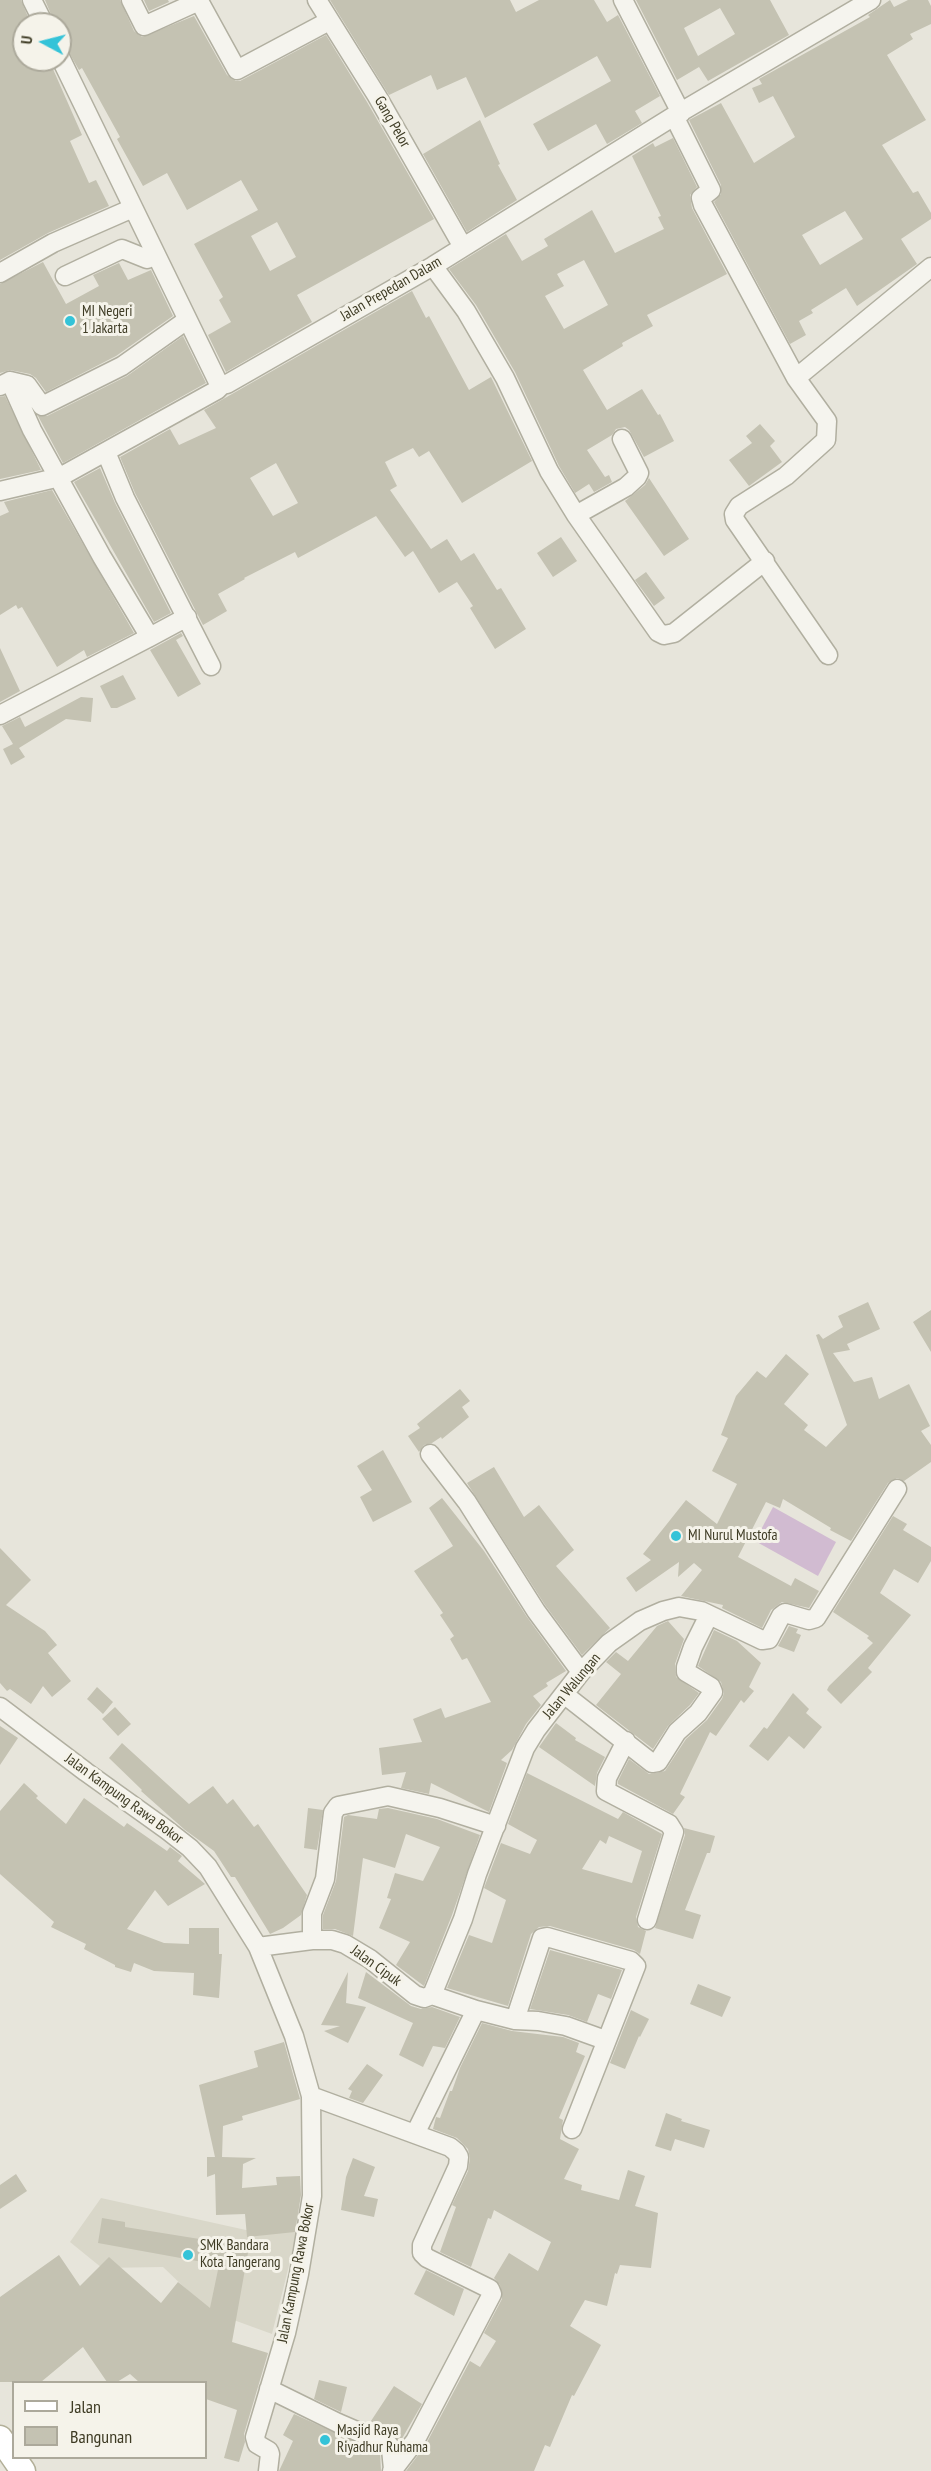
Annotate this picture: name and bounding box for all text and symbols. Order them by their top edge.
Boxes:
north arrow [12,12,72,72]
text: U [16,35,37,45]
street label: Gang Pelor [370,93,414,151]
street label: Jalan Prepedan Dalam [337,253,445,325]
place label: MI Negeri 1 Jakarta [82,303,132,338]
marker: MI Negeri 1 Jakarta [63,314,77,328]
place label: MI Nurul Mustofa [688,1527,777,1545]
marker: MI Nurul Mustofa [669,1529,683,1543]
street label: Jalan Walungan [539,1650,605,1722]
street label: Jalan Kampung Rawa Bokor [61,1750,187,1848]
street label: Jalan Cipuk [347,1942,405,1990]
street label: Jalan Kampung Rawa Bokor [274,2202,318,2344]
place label: SMK Bandara Kota Tangerang [200,2237,280,2272]
marker: SMK Bandara Kota Tangerang [181,2248,195,2262]
legend [12,2381,207,2459]
text: Jalan [70,2395,101,2418]
place label: Masjid Raya Riyadhur Ruhama [337,2422,428,2457]
text: Bangunan [70,2425,132,2448]
marker: Masjid Raya Riyadhur Ruhama [318,2433,332,2447]

